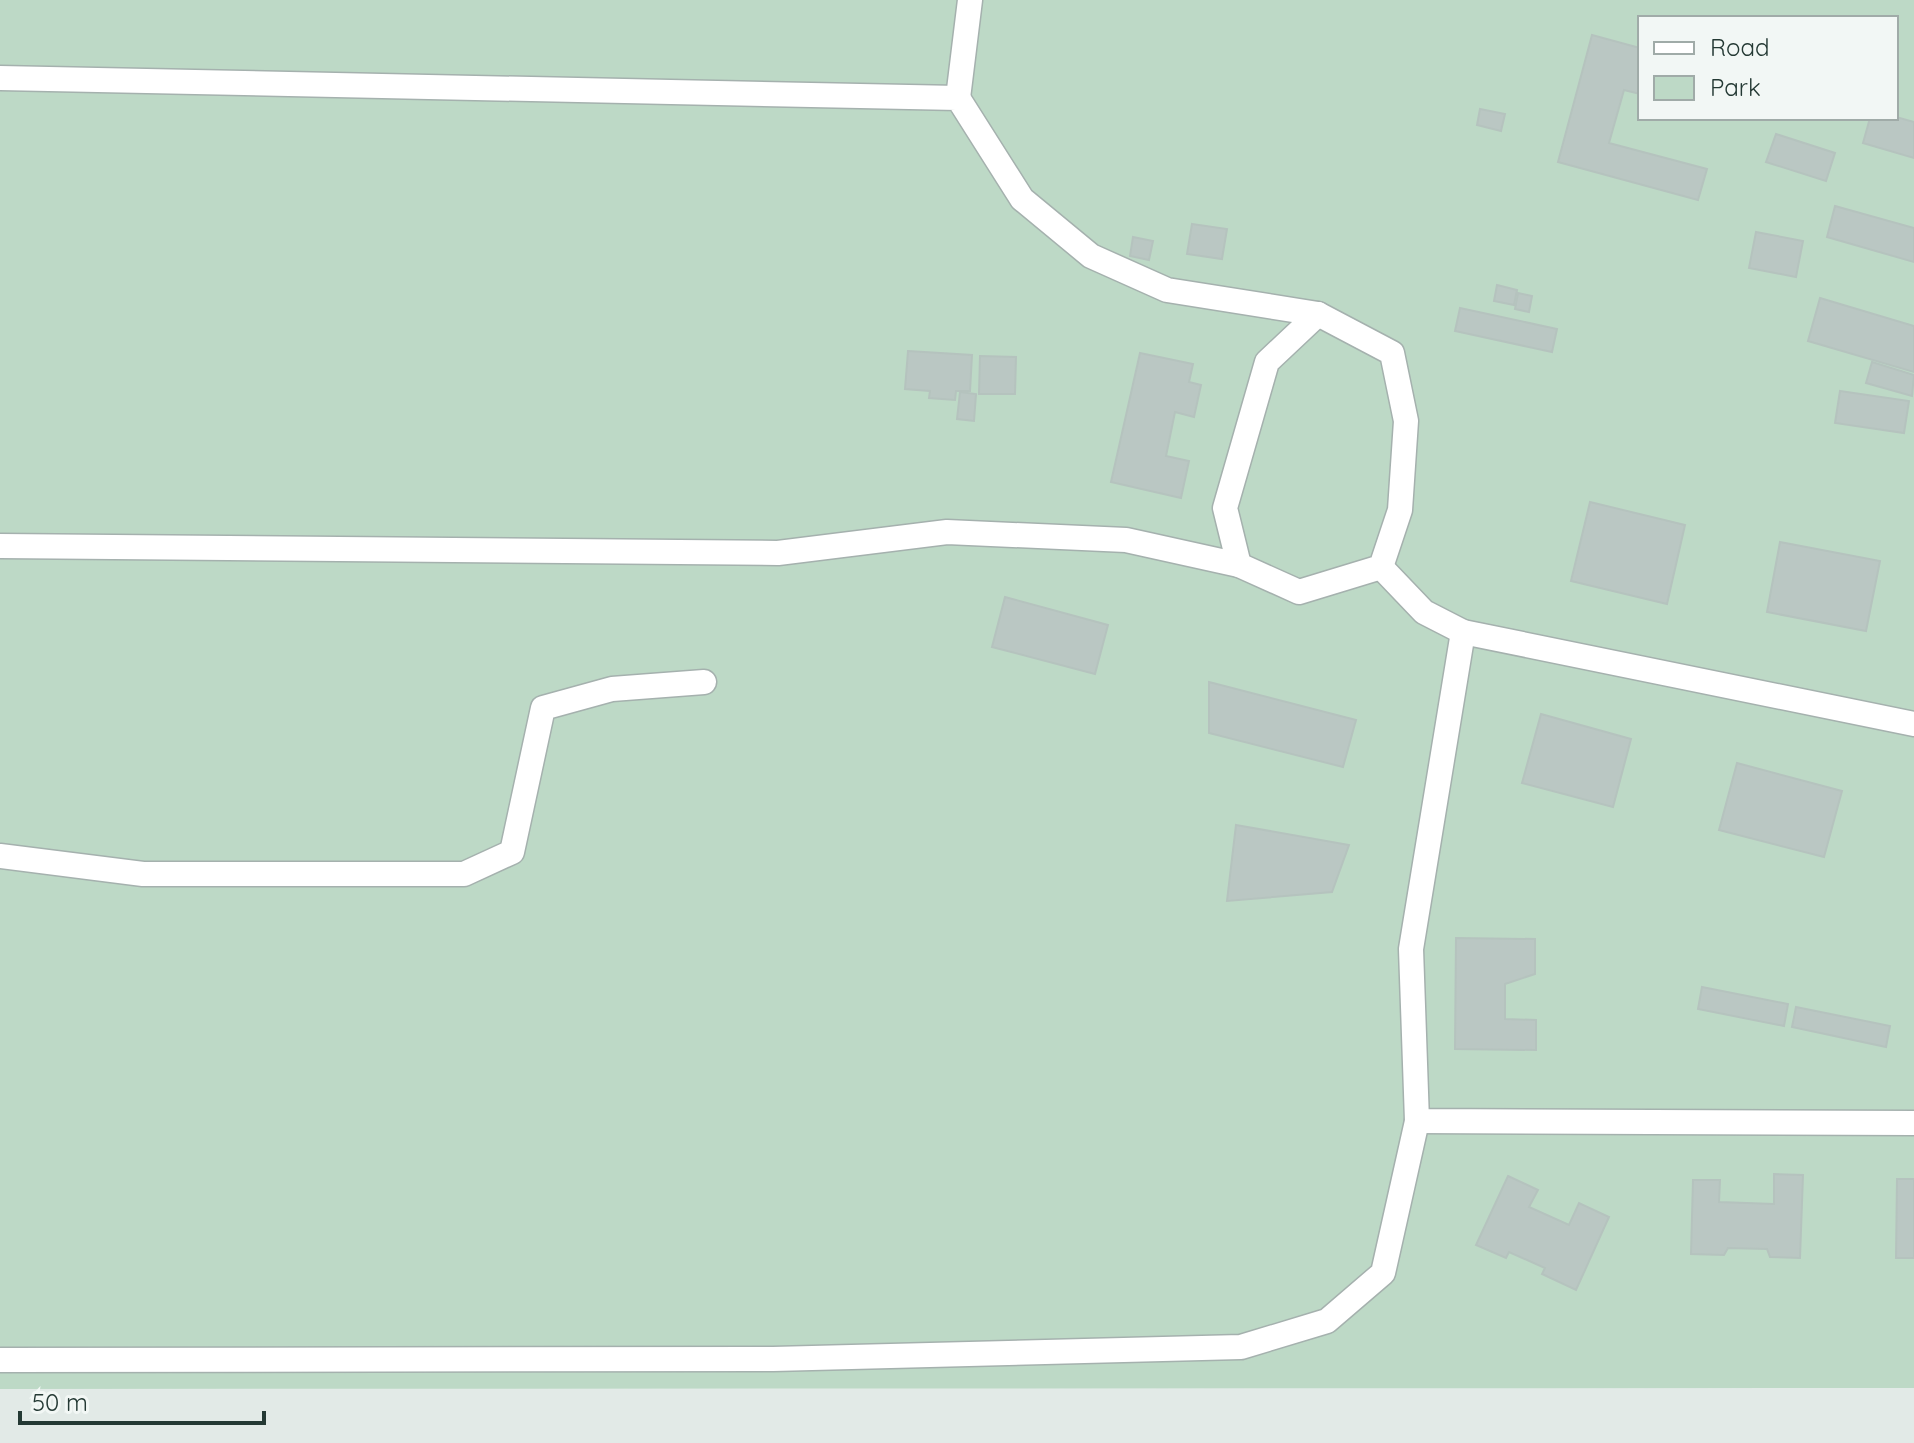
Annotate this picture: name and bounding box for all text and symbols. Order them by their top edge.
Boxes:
legend [1638,16,1898,120]
text: Road [1710,32,1770,62]
text: Park [1710,72,1761,102]
scale bar [20,1375,264,1425]
text: 50 m [32,1387,88,1417]

